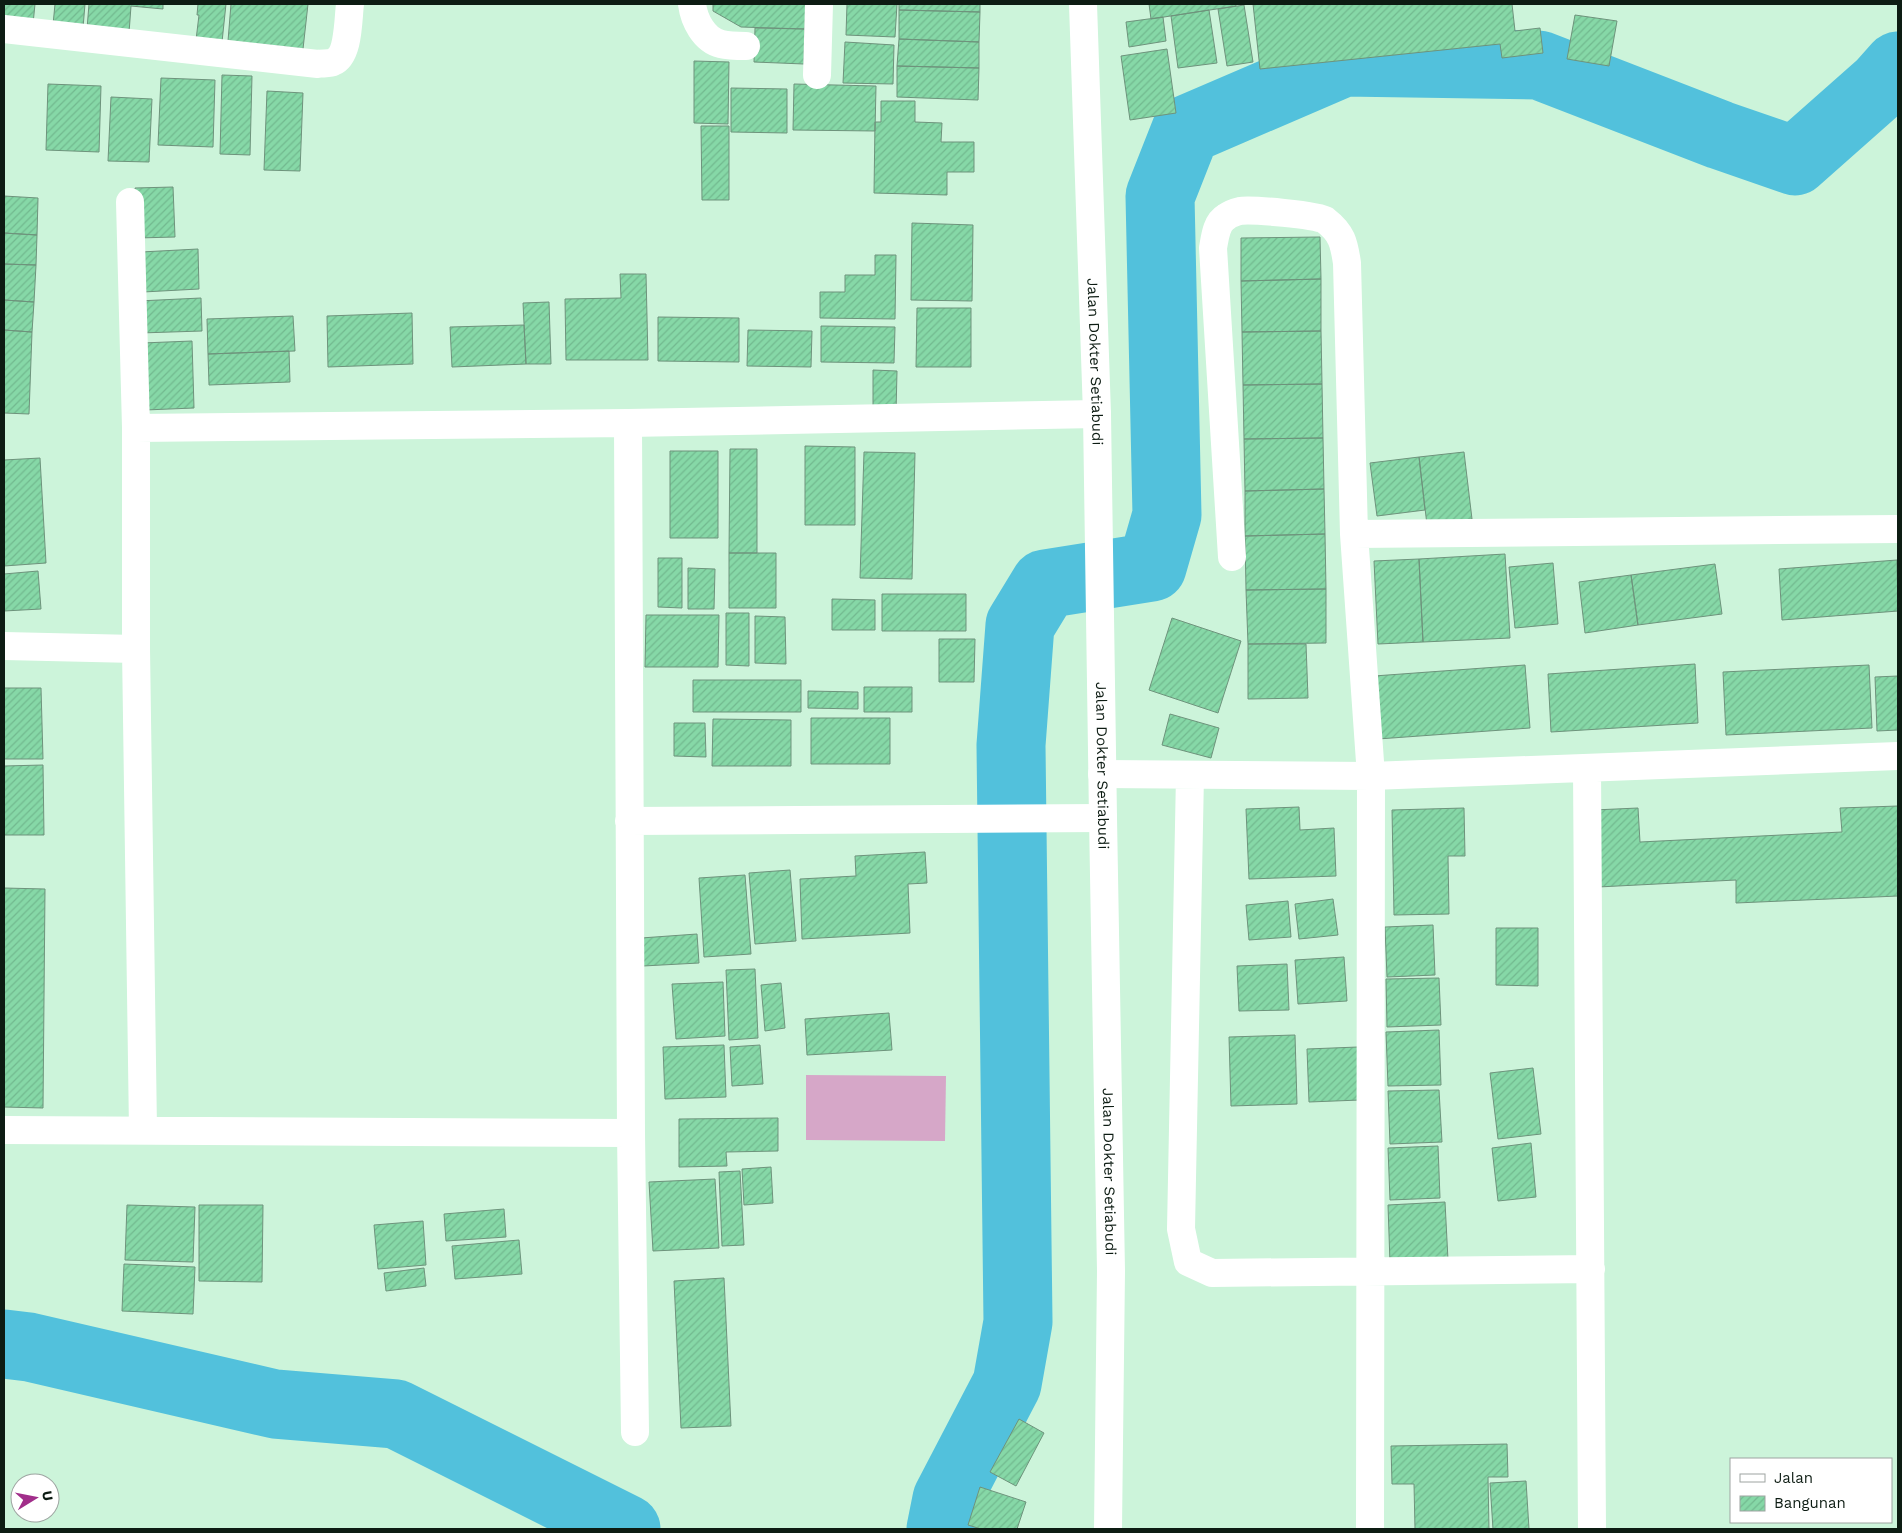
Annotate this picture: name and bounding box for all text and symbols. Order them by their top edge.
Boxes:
street label: Jalan Dokter Setiabudi [1083,278,1106,446]
street label: Jalan Dokter Setiabudi [1092,682,1113,850]
street label: Jalan Dokter Setiabudi [1099,1088,1120,1256]
legend [1730,1458,1892,1523]
text: Jalan [1774,1469,1813,1487]
north arrow [10,1473,60,1523]
text: U [39,1489,57,1502]
text: Bangunan [1774,1494,1846,1512]

